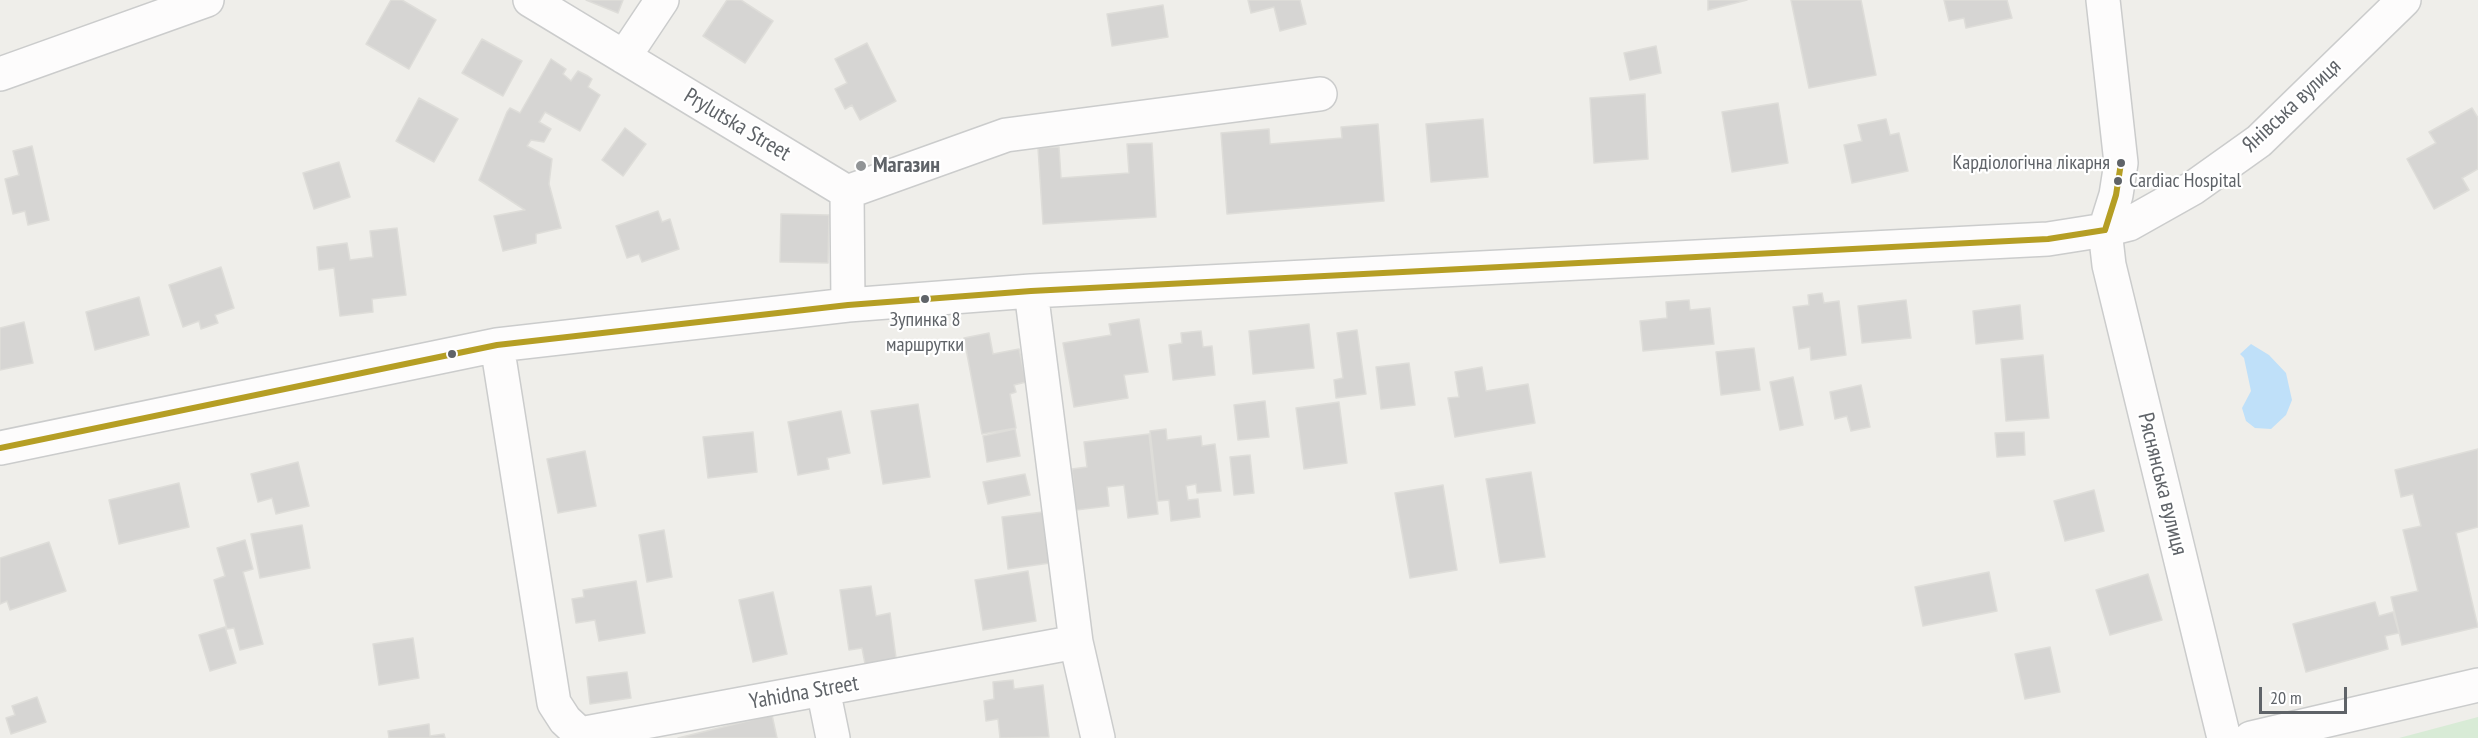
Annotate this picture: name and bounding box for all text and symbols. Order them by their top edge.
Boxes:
street label: Янівська вулиця [2237,54,2347,158]
street label: Prylutska Street [679,83,795,167]
place label: Кардіологічна лікарня [1952,151,2110,175]
place label: Магазин [873,153,940,179]
marker: Кардіологічна лікарня [2115,157,2127,169]
marker: Магазин [854,159,868,173]
place label: Cardiac Hospital [2129,169,2241,193]
marker: Cardiac Hospital [2112,175,2124,187]
marker: Зупинка 8 маршрутки [919,293,931,305]
place label: Зупинка 8 маршрутки [886,308,964,355]
unlabelled marker [446,348,458,360]
street label: Ряснянська вулиця [2132,410,2192,558]
street label: Yahidna Street [747,670,861,716]
scale bar [2262,675,2350,713]
text: 20 m [2270,686,2302,709]

